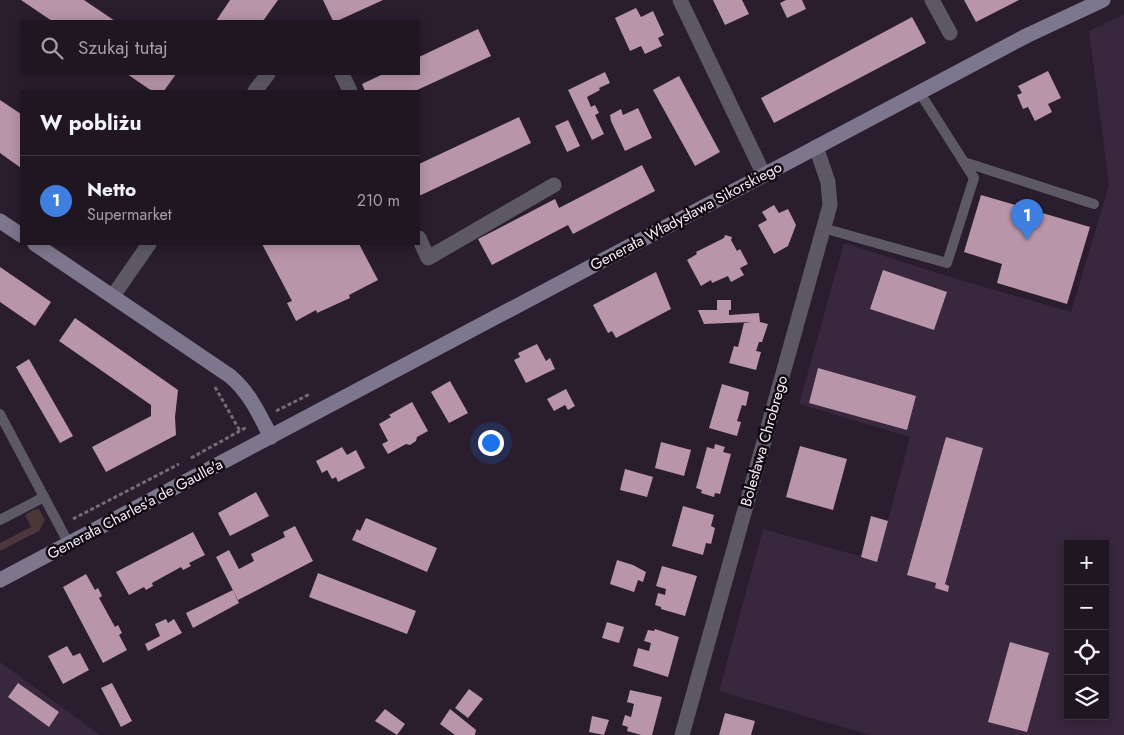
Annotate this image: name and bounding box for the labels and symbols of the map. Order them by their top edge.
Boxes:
street label: Generała Władysława Sikorskiego [586,156,786,276]
pin: 1 [1011,199,1043,240]
street label: Bolesława Chrobrego [735,373,793,509]
your location [478,430,504,456]
street label: Generała Charles'a de Gaulle'a [43,453,227,565]

